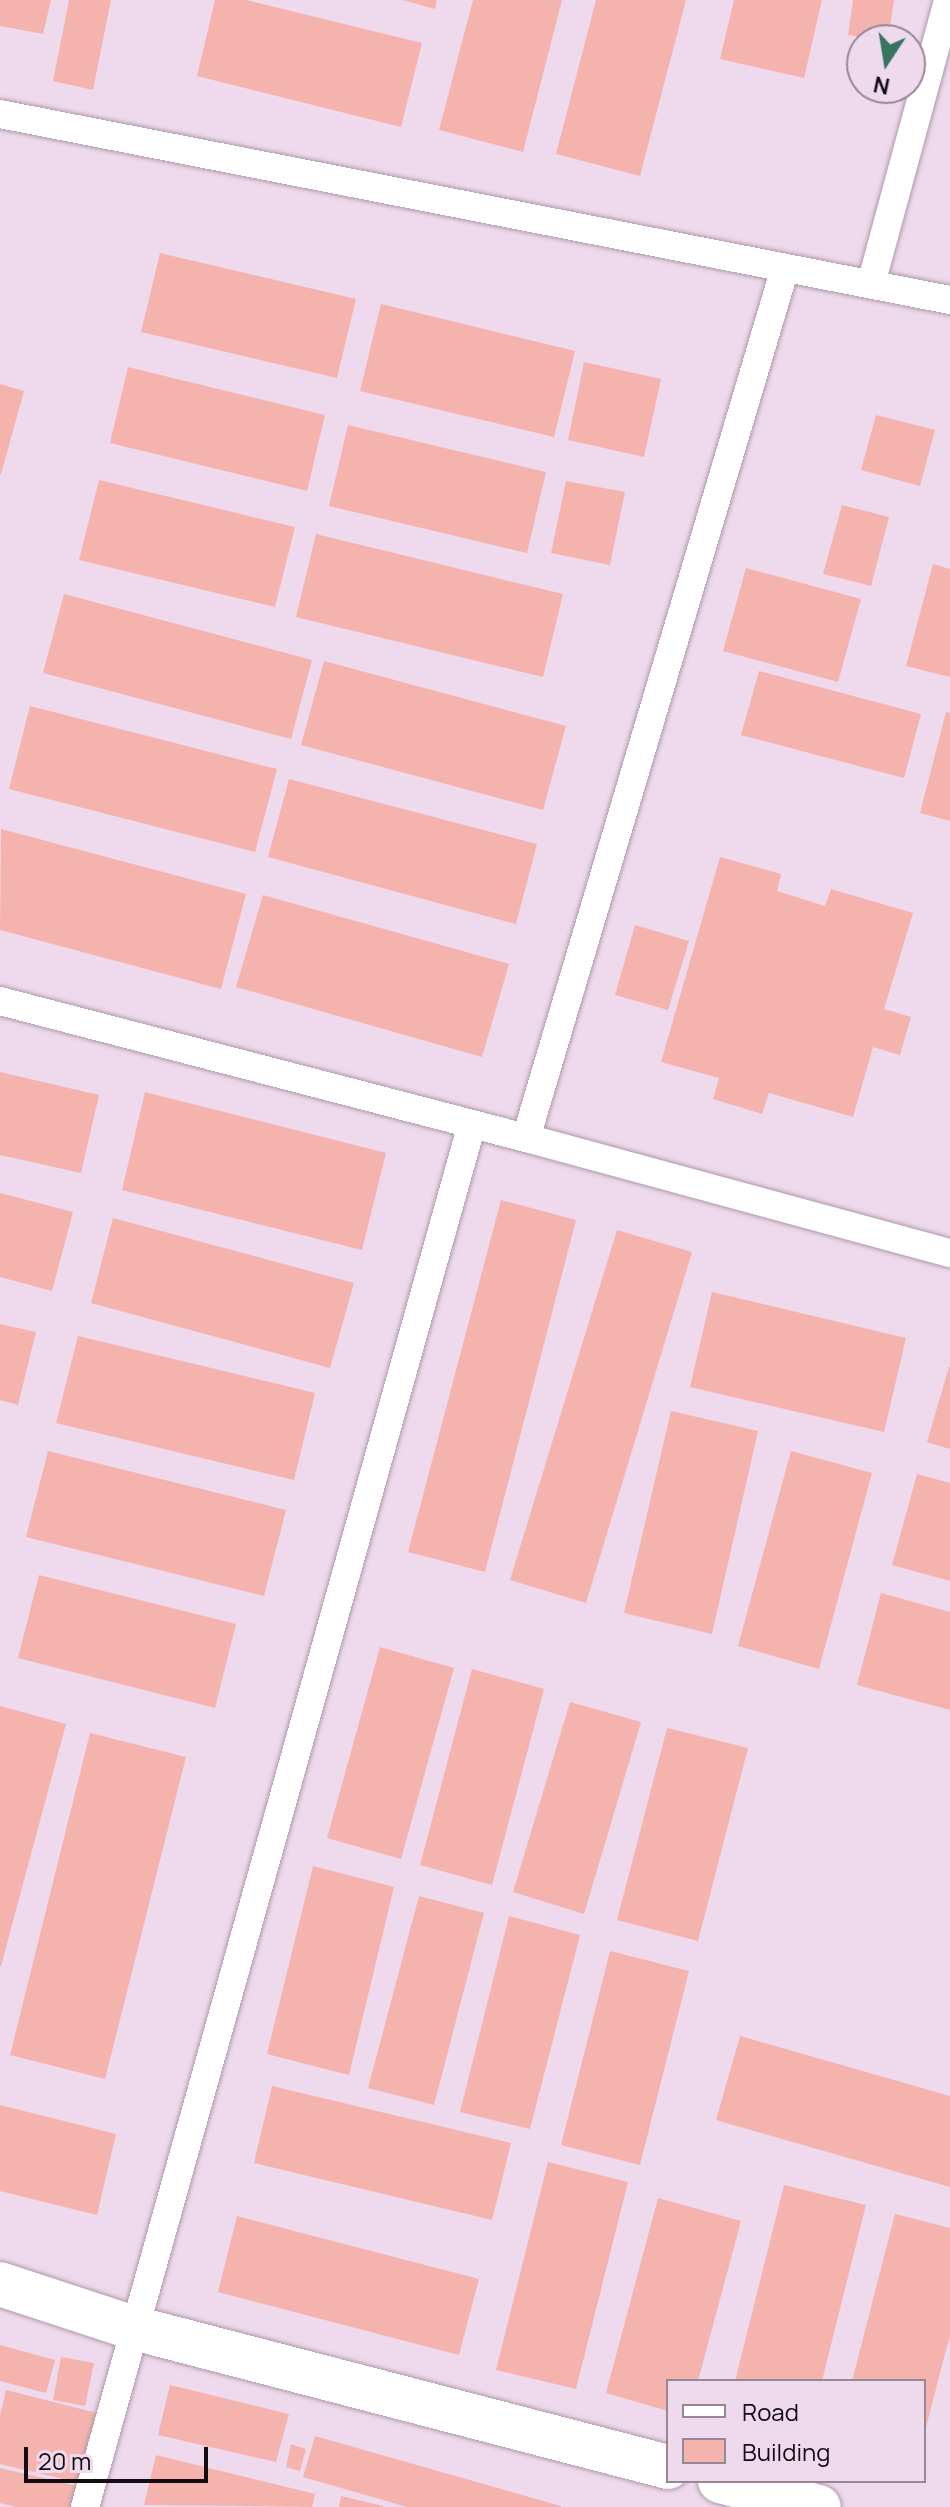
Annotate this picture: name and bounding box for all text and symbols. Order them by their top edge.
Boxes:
north arrow [846,24,926,104]
text: N [871,69,892,102]
legend [666,2379,926,2483]
text: Road [742,2395,799,2428]
scale bar [28,2431,212,2481]
text: Building [742,2435,830,2468]
text: 20 m [38,2444,91,2477]

